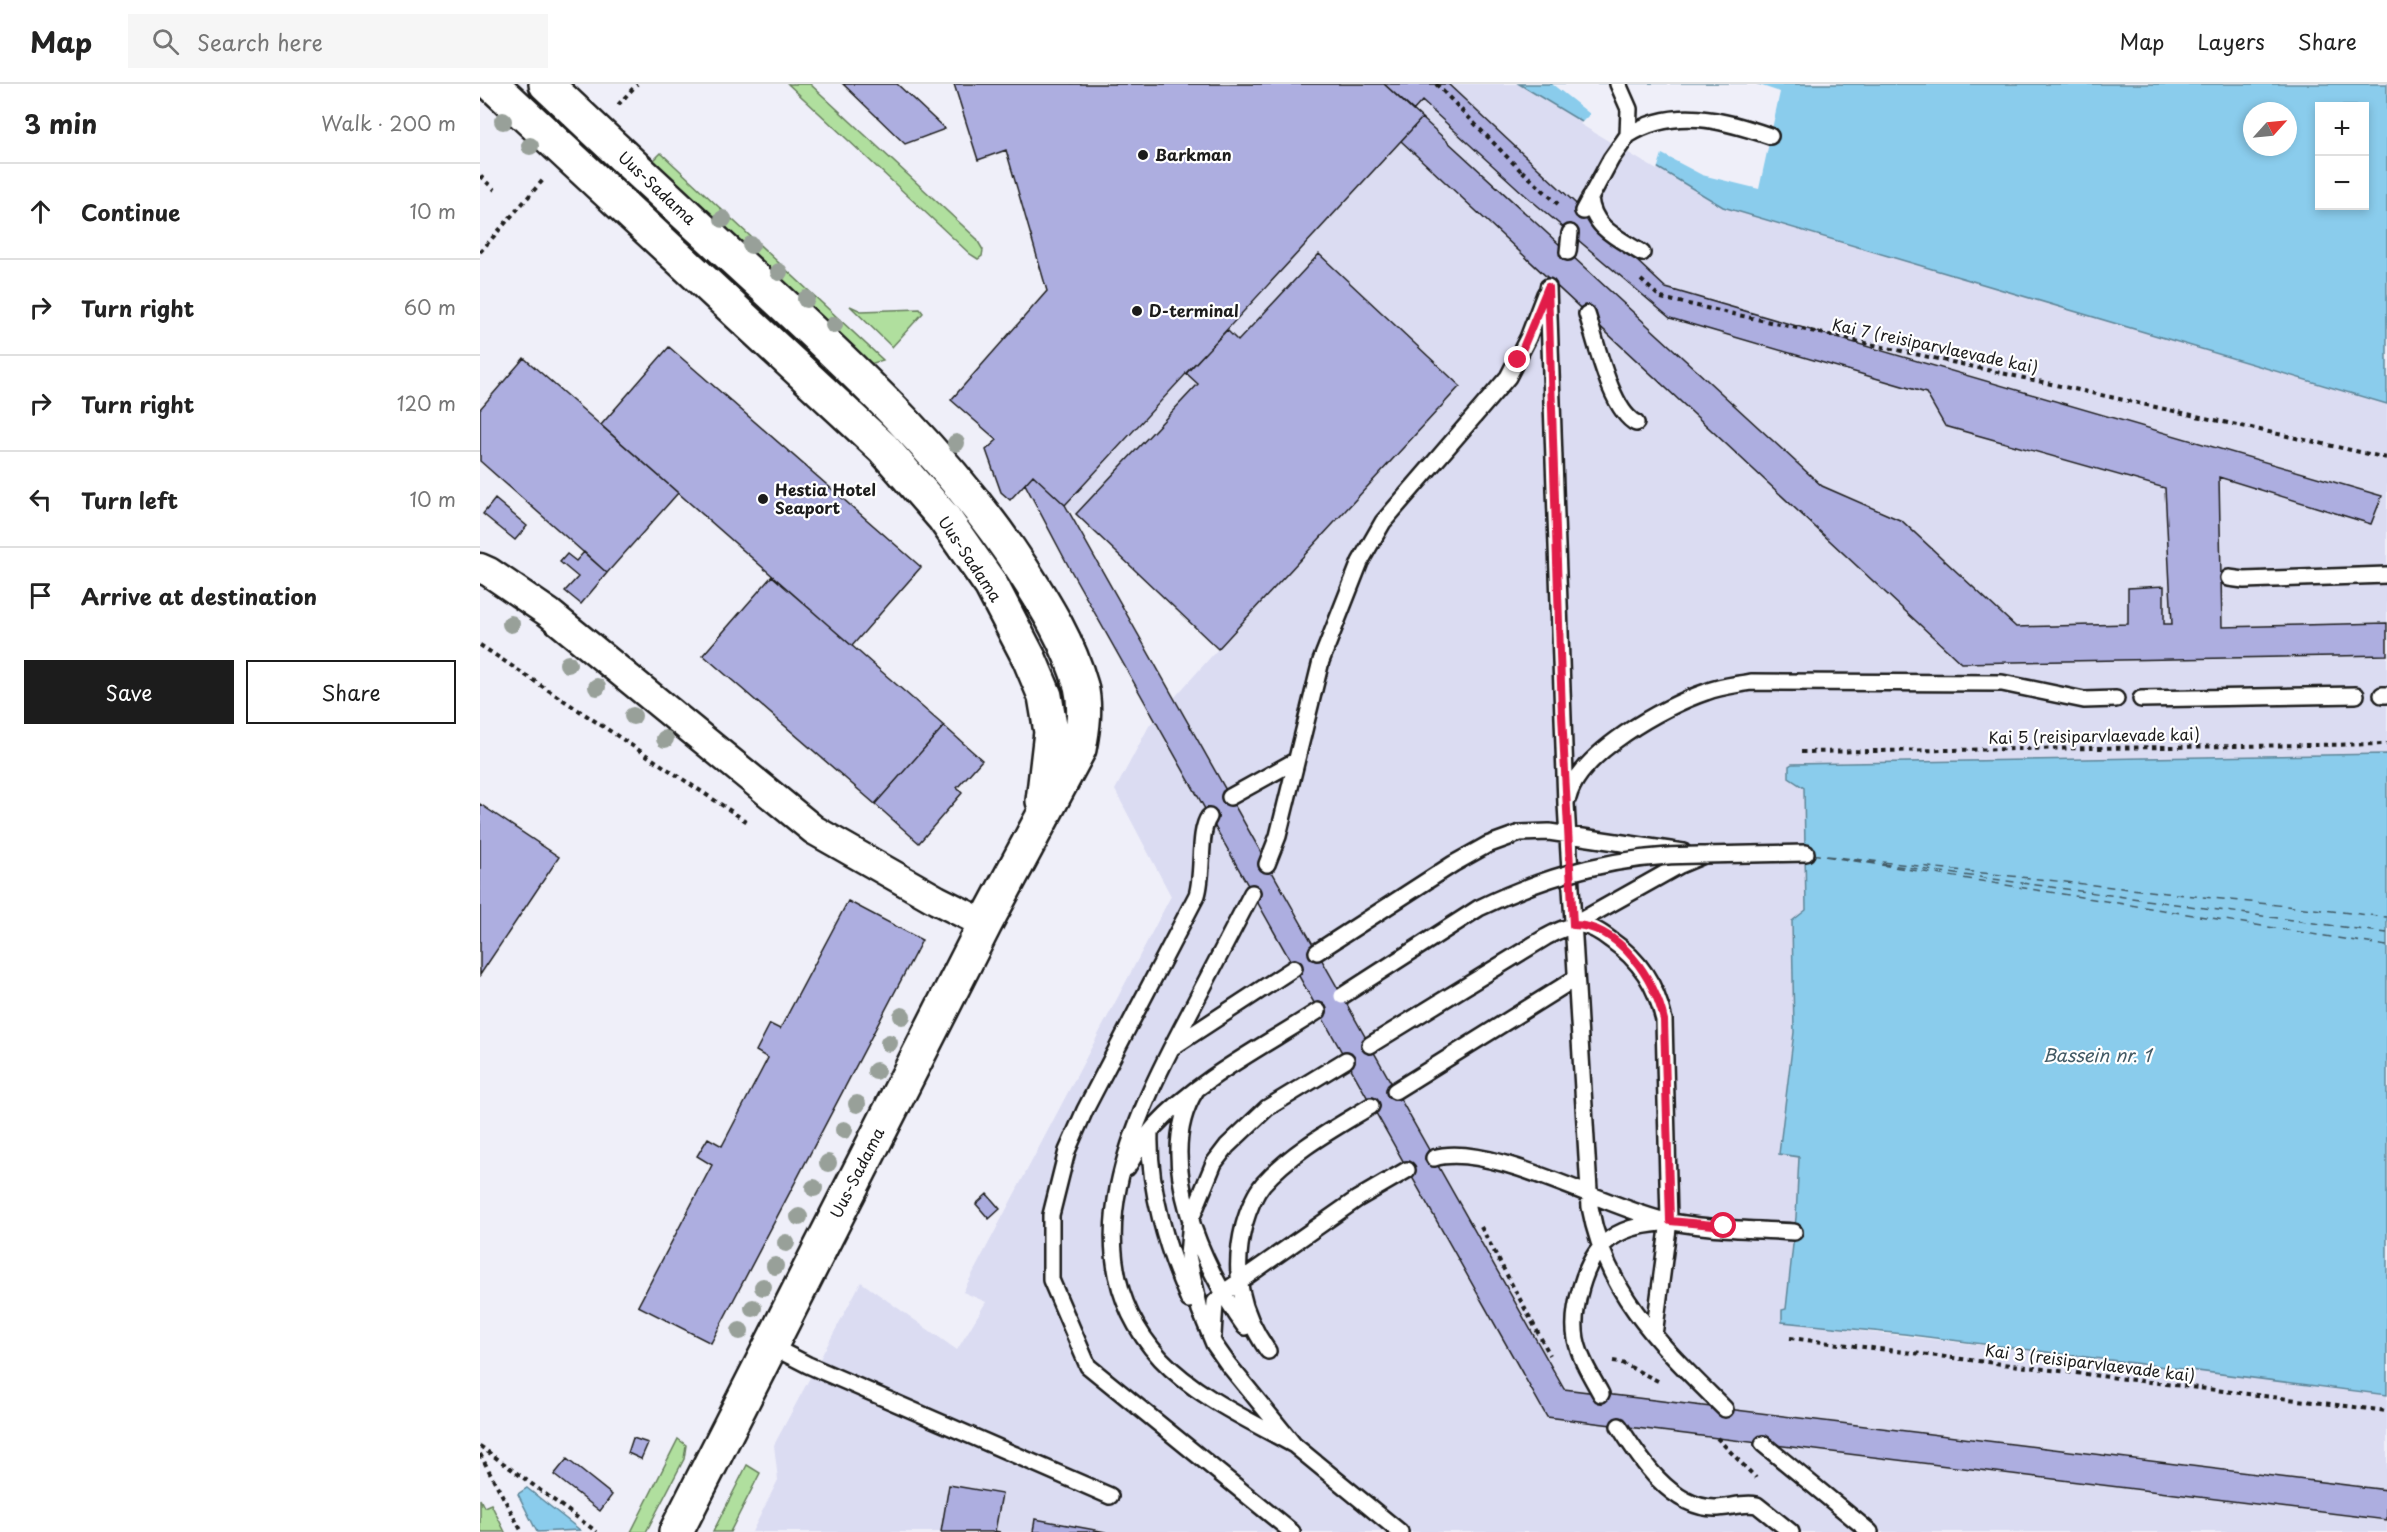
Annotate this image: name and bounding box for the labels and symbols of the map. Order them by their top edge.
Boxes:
north arrow [2243,102,2297,156]
place label: Barkman [1155,142,1232,166]
street label: Uus-Sadama [613,145,702,230]
marker: Barkman [1136,148,1150,162]
place label: D-terminal [1149,298,1239,322]
marker: D-terminal [1130,304,1144,318]
street label: Kai 7 (reisiparvlaevade kai) [1830,311,2040,379]
route end [1504,346,1530,372]
place label: Hestia Hotel Seaport [775,477,876,519]
marker: Hestia Hotel Seaport [756,492,770,506]
street label: Uus-Sadama [933,511,1008,606]
street label: Kai 5 (reisiparvlaevade kai) [1988,721,2200,749]
water label: Bassein nr. 1 [2043,1041,2154,1068]
street label: Uus-Sadama [823,1123,889,1222]
route start [1710,1212,1736,1238]
street label: Kai 3 (reisiparvlaevade kai) [1984,1337,2197,1387]

